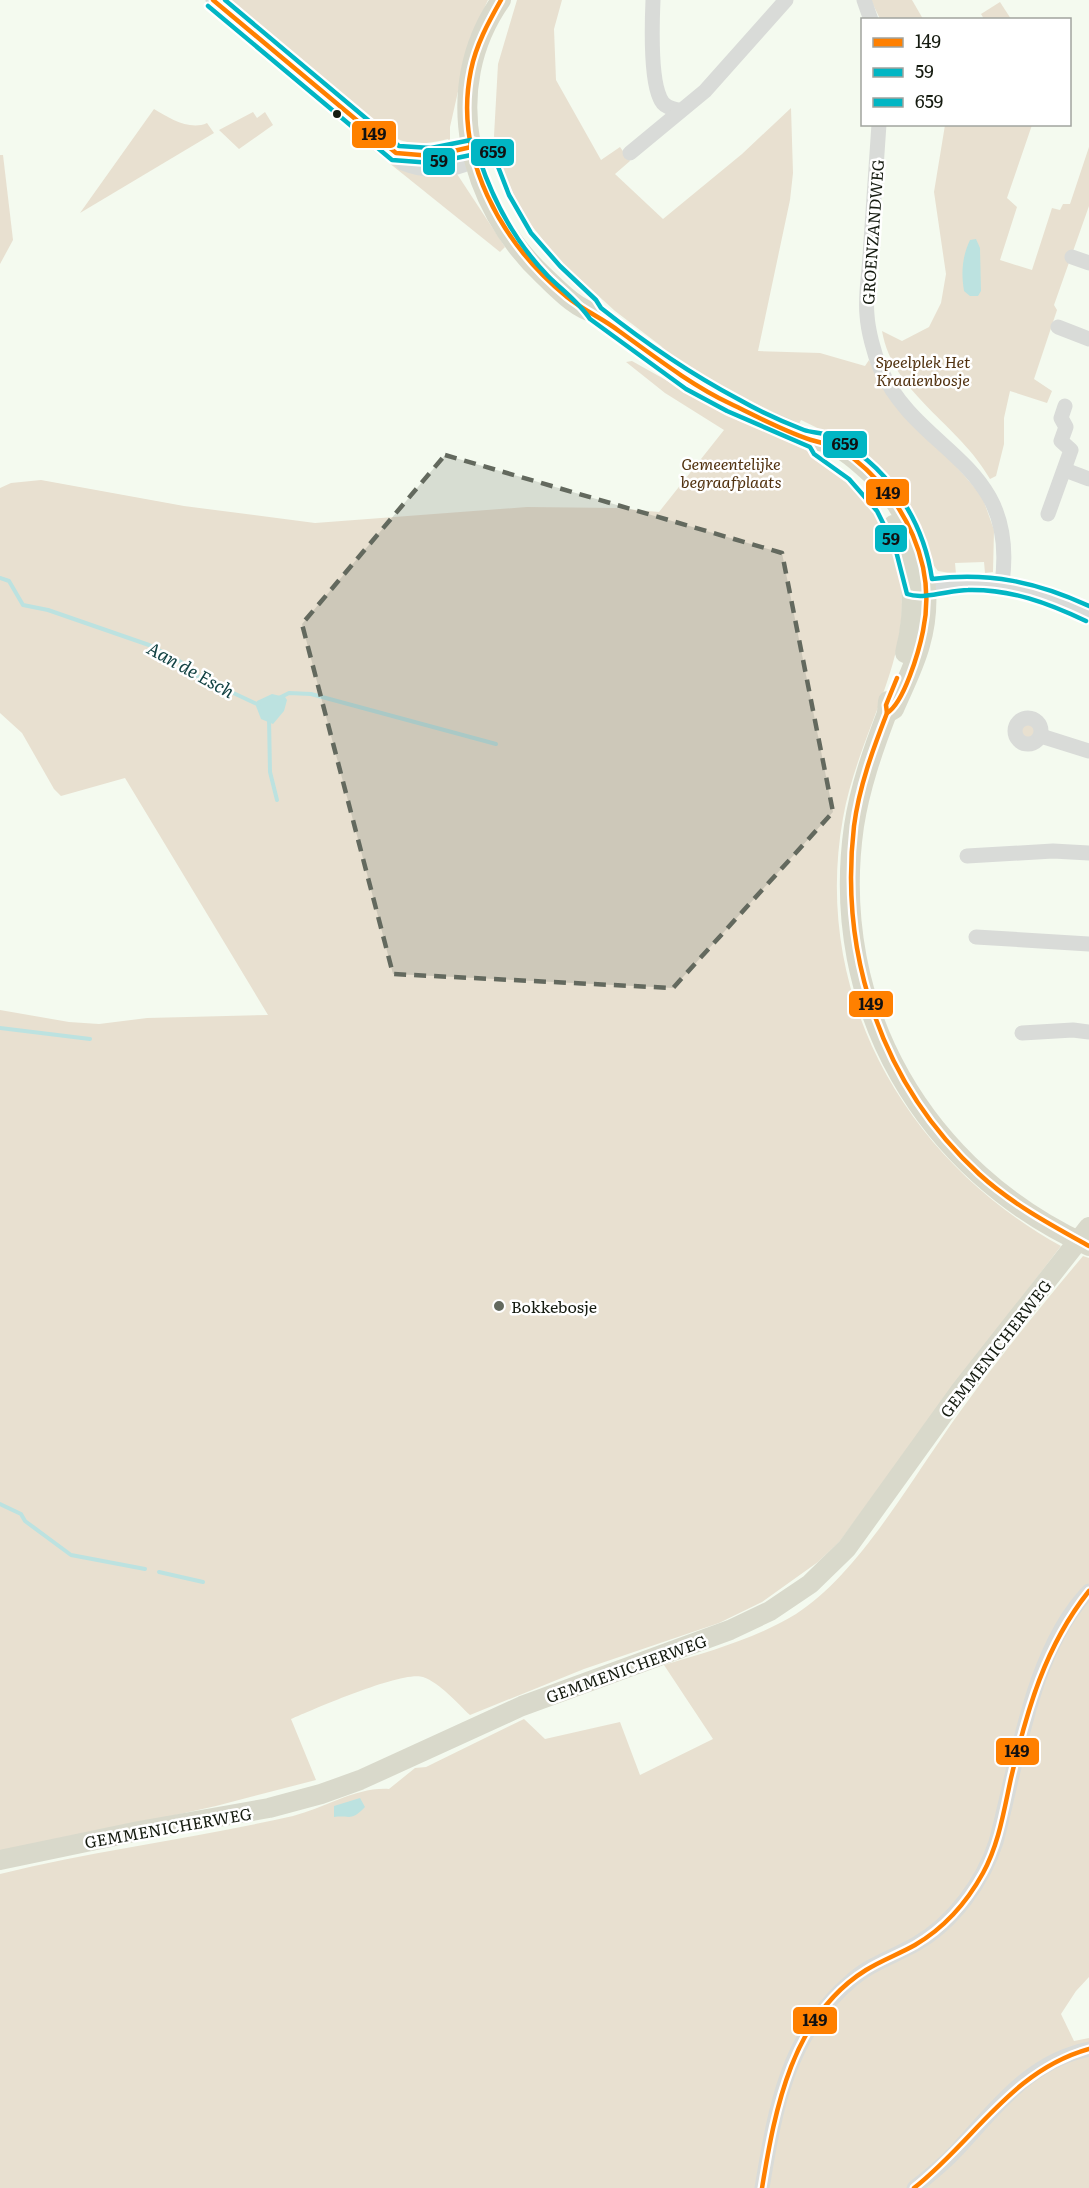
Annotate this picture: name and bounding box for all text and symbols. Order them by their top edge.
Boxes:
legend [861,18,1071,126]
text: 149 [915,27,941,54]
text: 59 [915,57,934,84]
text: 659 [915,87,943,114]
unlabelled marker [331,108,343,120]
line badge: 149 [351,120,397,149]
text: 149 [362,121,386,145]
line badge: 659 [470,138,515,167]
text: 659 [479,139,507,163]
line badge: 59 [422,147,456,176]
text: 59 [430,148,448,172]
street label: GROENZANDWEG [855,158,889,306]
park label: Speelplek Het Kraaienbosje [875,349,971,391]
line badge: 659 [822,430,868,459]
text: 659 [831,431,859,455]
park label: Gemeentelijke begraafplaats [681,451,781,493]
line badge: 149 [865,478,910,507]
text: 149 [876,480,900,504]
line badge: 59 [874,524,908,553]
text: 59 [882,526,900,550]
water label: Aan de Esch [142,634,240,704]
line badge: 149 [848,990,894,1018]
text: 149 [859,991,883,1015]
street label: GEMMENICHERWEG [933,1274,1057,1422]
place label: Bokkebosje [511,1294,597,1318]
marker: Bokkebosje [492,1299,506,1313]
street label: GEMMENICHERWEG [542,1628,710,1708]
line badge: 149 [995,1737,1040,1766]
text: 149 [1005,1738,1029,1762]
street label: GEMMENICHERWEG [83,1800,253,1854]
line badge: 149 [792,2006,838,2035]
text: 149 [803,2007,827,2031]

